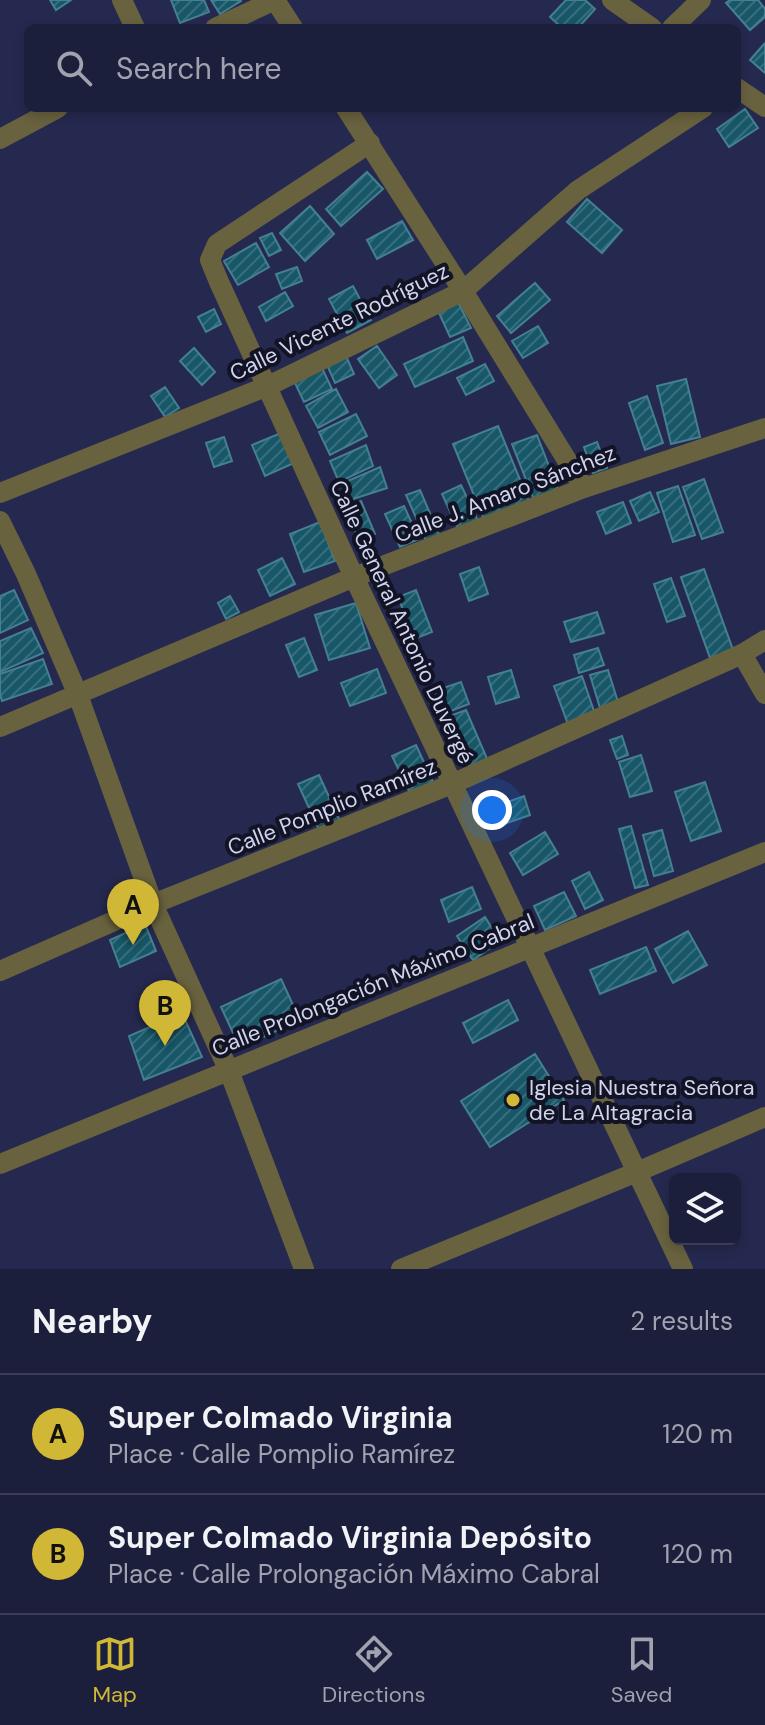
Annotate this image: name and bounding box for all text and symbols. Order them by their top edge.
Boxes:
search box [24,24,741,112]
icon: search [52,46,96,90]
text: Search here [116,49,282,88]
street label: Calle Vicente Rodríguez [225,256,453,388]
street label: Calle J. Amaro Sánchez [390,438,620,550]
street label: Calle General Antonio Duvergé [323,475,481,769]
street label: Calle Pomplio Ramírez [223,752,441,862]
your location [472,790,512,830]
pin: A [107,879,159,945]
street label: Calle Prolongación Máximo Cabral [207,907,539,1063]
pin: B [139,980,191,1046]
place label: Iglesia Nuestra Señora de La Altagracia [529,1073,754,1127]
marker: Iglesia Nuestra Señora de La Altagracia [504,1091,522,1109]
map controls [669,1173,741,1245]
button: layers [669,1173,741,1245]
text: Nearby [32,1299,152,1344]
text: 2 results [630,1304,733,1338]
text: Super Colmado Virginia [108,1398,453,1437]
text: A [49,1417,67,1451]
text: 120 m [662,1417,733,1451]
text: Place · Calle Pomplio Ramírez [108,1437,455,1471]
text: Super Colmado Virginia Depósito [108,1518,592,1557]
text: B [50,1537,66,1571]
text: 120 m [662,1537,733,1571]
text: Place · Calle Prolongación Máximo Cabral [108,1557,600,1591]
tab: Map [93,1632,137,1709]
tab: Directions [322,1632,426,1709]
tab: Saved [611,1632,672,1709]

